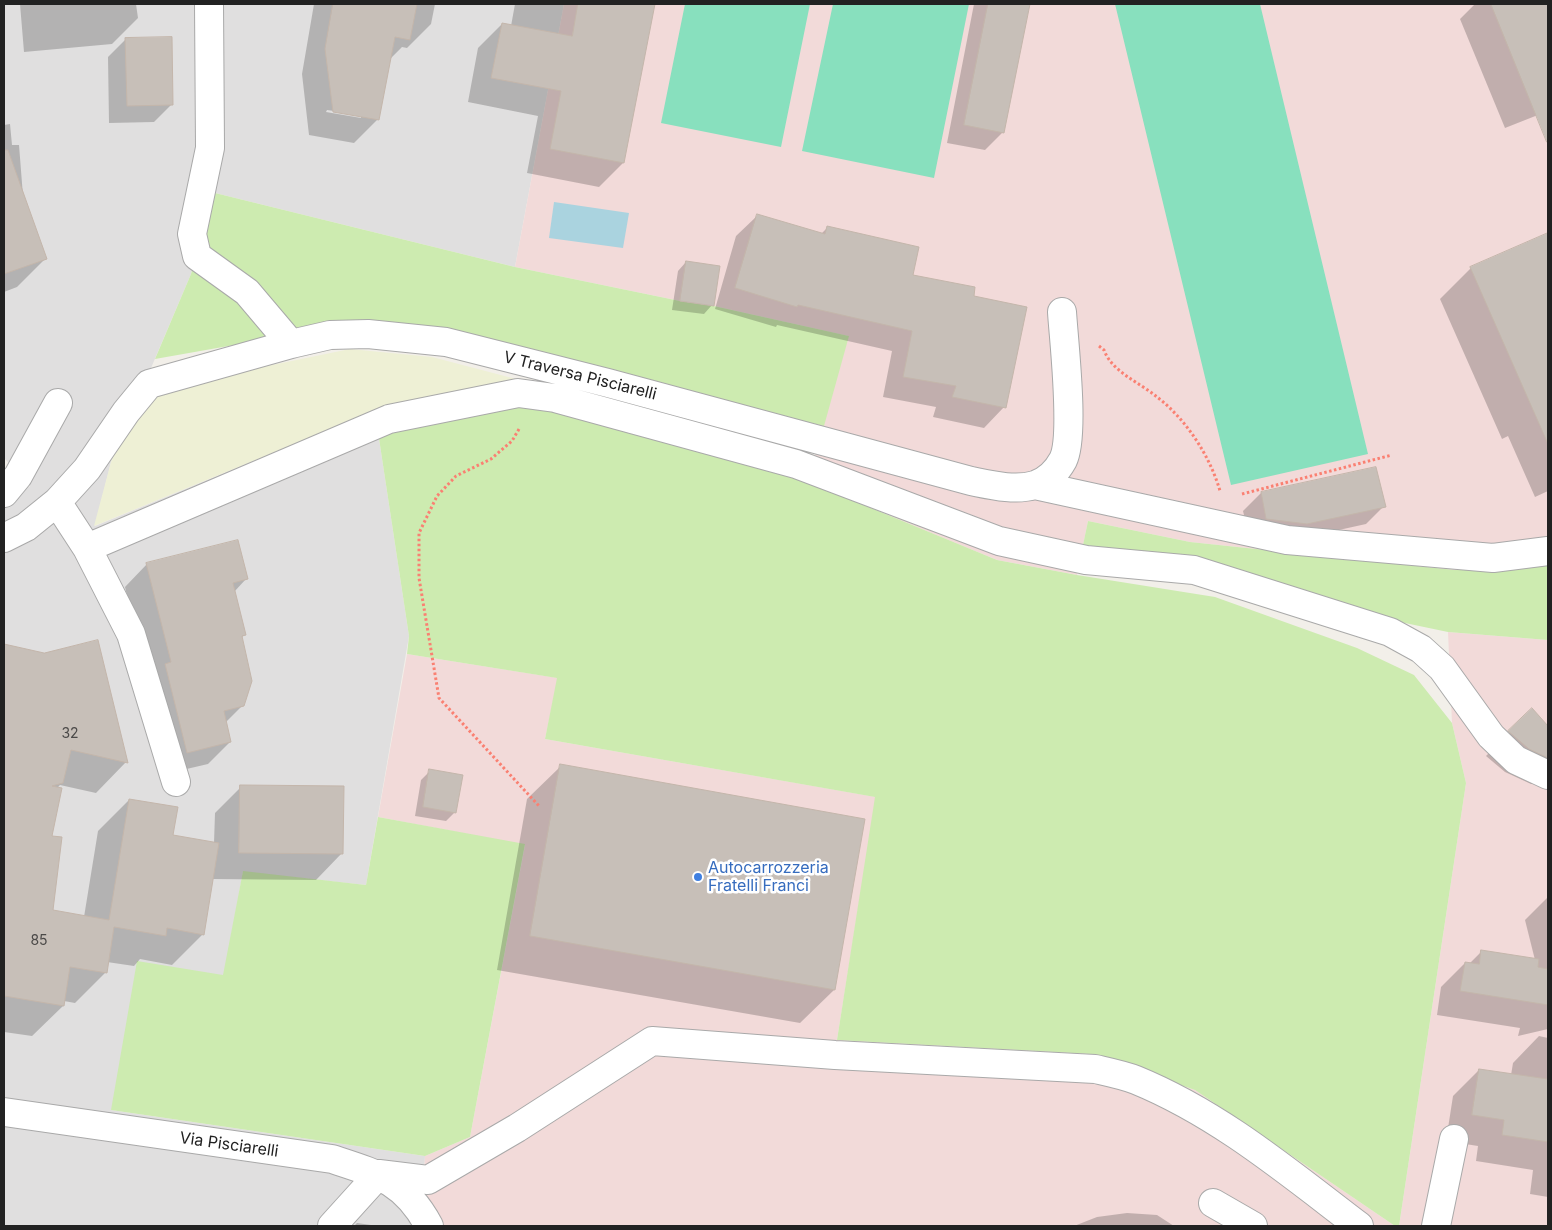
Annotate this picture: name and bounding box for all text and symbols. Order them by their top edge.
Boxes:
street label: V Traversa Pisciarelli [502,348,658,404]
house number: 32 [61,726,79,742]
place label: Autocarrozzeria Fratelli Franci [708,858,829,896]
marker: Autocarrozzeria Fratelli Franci [692,871,704,883]
house number: 85 [30,933,48,949]
street label: Via Pisciarelli [178,1129,280,1161]

